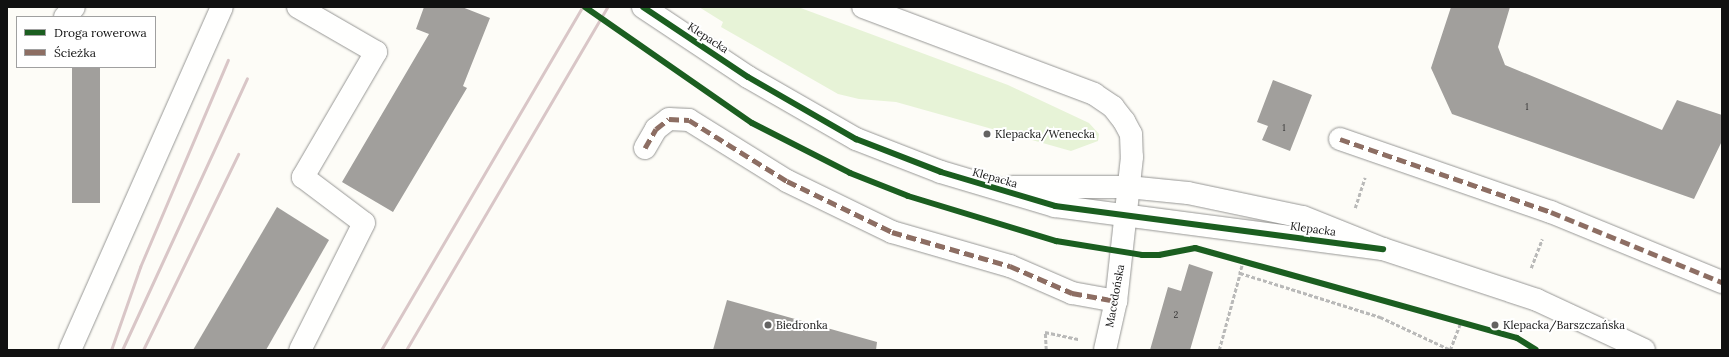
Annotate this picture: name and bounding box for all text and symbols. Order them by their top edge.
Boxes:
legend [16,16,156,68]
street label: Klepacka [685,20,731,56]
text: Droga rowerowa [54,25,147,40]
text: Ścieżka [54,45,96,60]
house number: 1 [1525,102,1529,112]
house number: 1 [1282,123,1286,133]
place label: Klepacka/Wenecka [995,127,1095,141]
marker: Klepacka/Wenecka [982,129,992,139]
street label: Klepacka [971,165,1019,191]
street label: Klepacka [1289,219,1337,239]
street label: Macedońska [1103,263,1127,329]
house number: 2 [1174,310,1178,320]
place label: Biedronka [776,318,828,332]
place label: Klepacka/Barszczańska [1503,318,1625,332]
marker: Biedronka [763,320,773,330]
marker: Klepacka/Barszczańska [1490,320,1500,330]

